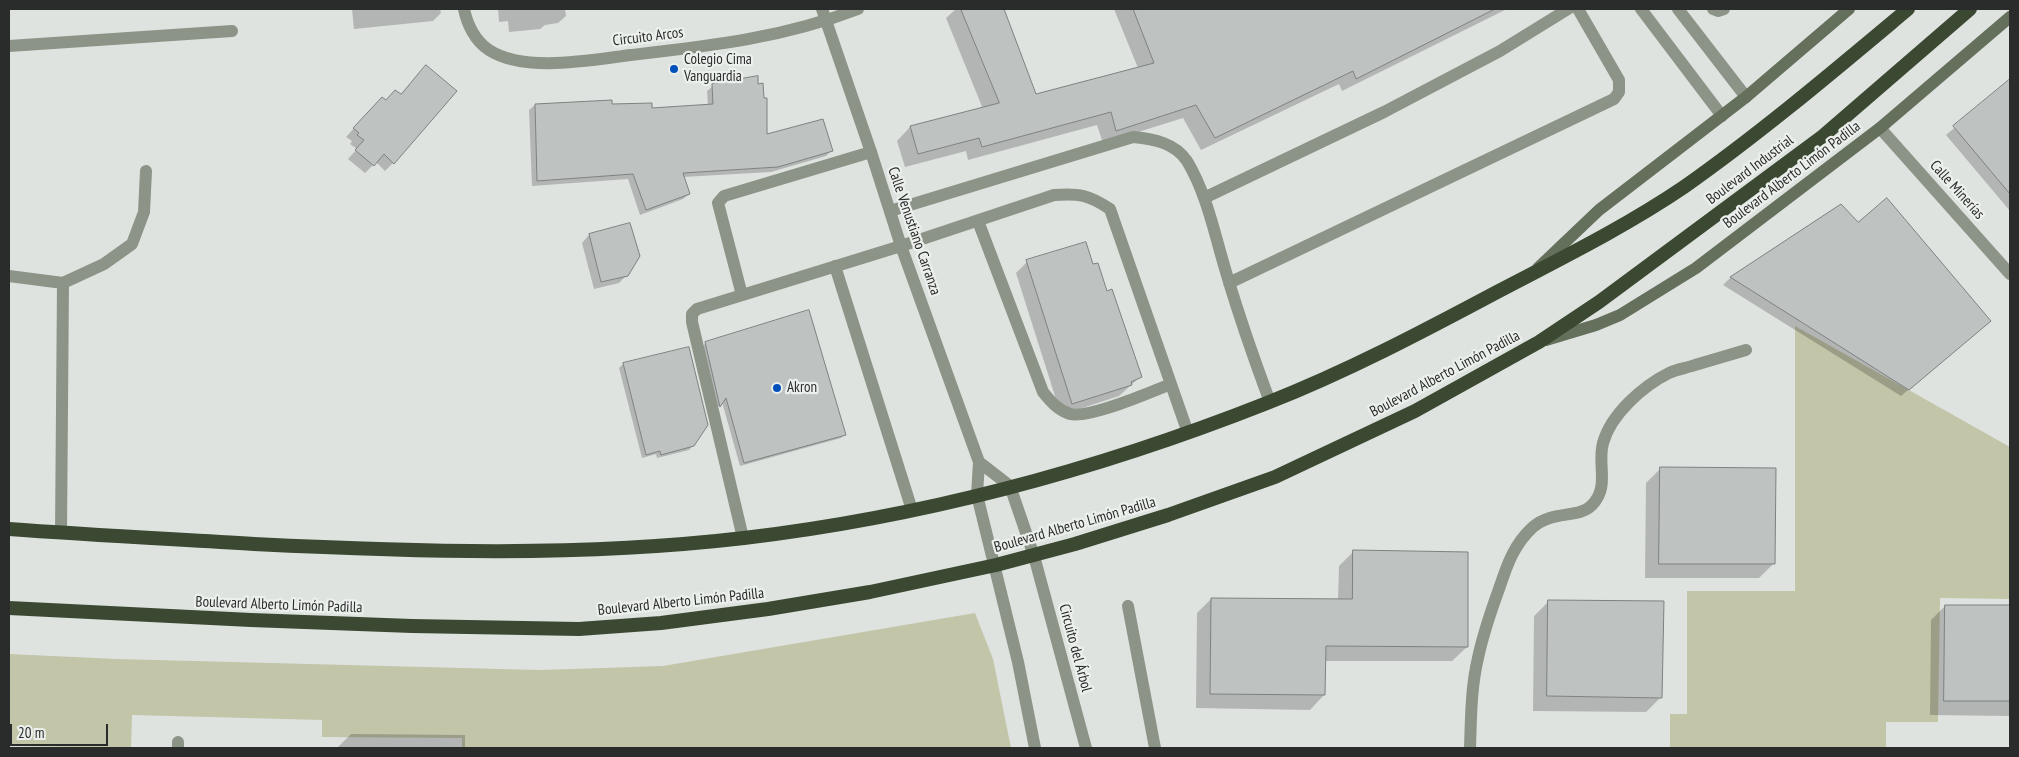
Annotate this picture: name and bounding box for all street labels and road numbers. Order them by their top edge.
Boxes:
street label: Circuito Arcos [612,24,684,50]
street label: Boulevard Alberto Limón Padilla [1720,118,1864,232]
street label: Boulevard Industrial [1703,131,1797,209]
street label: Calle Minerías [1926,157,1988,223]
street label: Calle Venustiano Carranza [884,165,944,297]
street label: Boulevard Alberto Limón Padilla [1367,327,1523,421]
street label: Boulevard Alberto Limón Padilla [992,493,1158,557]
street label: Boulevard Alberto Limón Padilla [597,584,765,620]
street label: Boulevard Alberto Limón Padilla [195,593,363,617]
street label: Circuito del Árbol [1055,602,1095,694]

